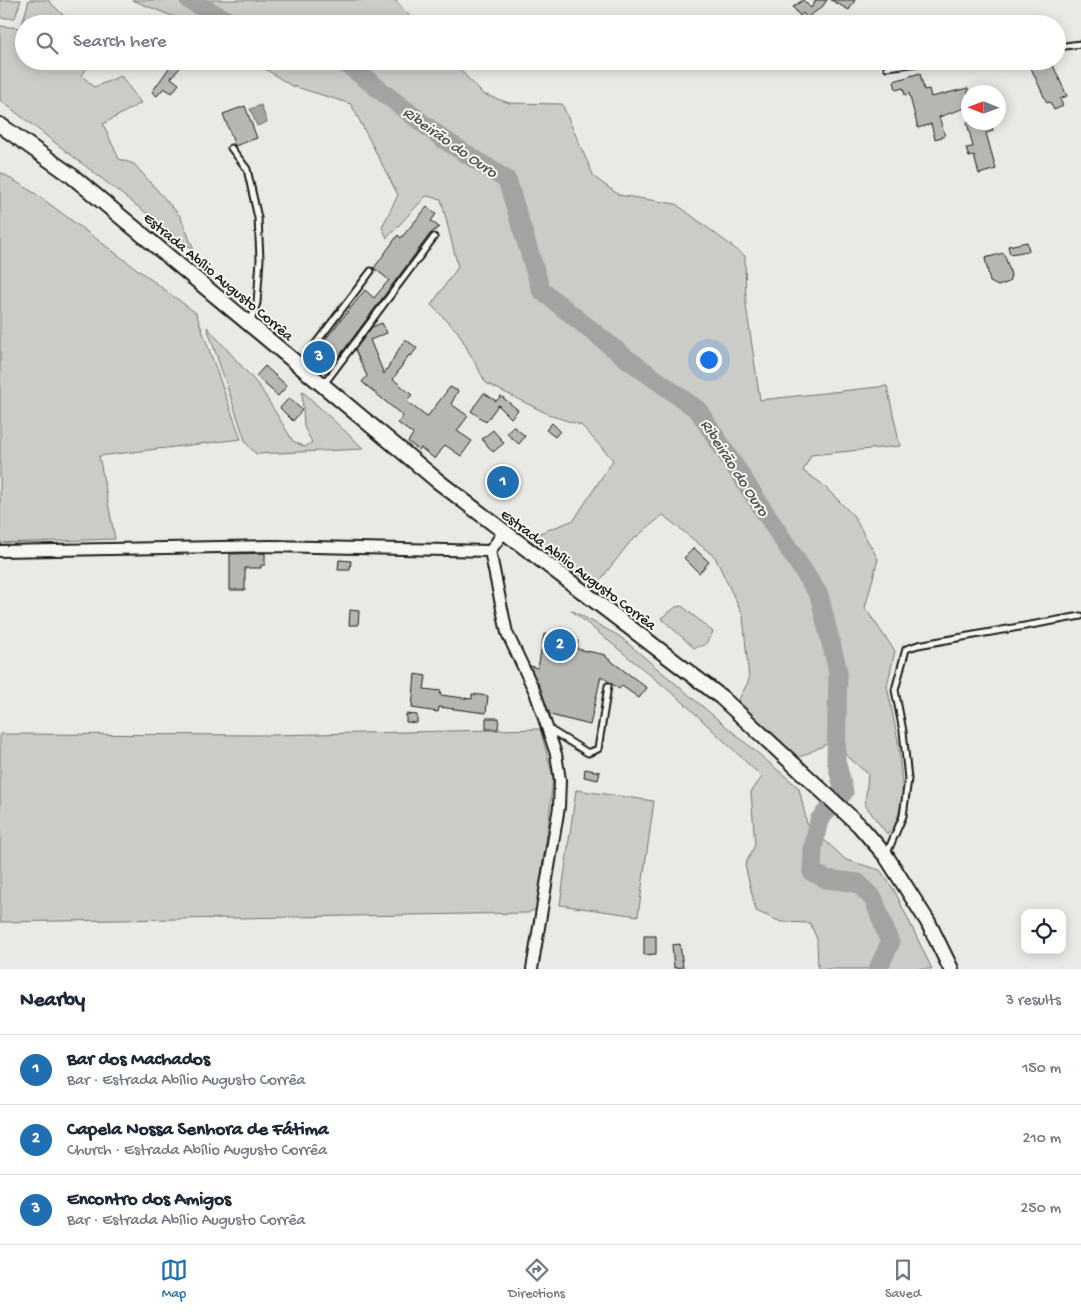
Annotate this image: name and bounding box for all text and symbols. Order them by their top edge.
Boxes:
search box [15,15,1066,70]
icon: search [33,29,61,57]
text: Search here [73,31,167,54]
north arrow [961,85,1006,130]
water label: Ribeirão do Ouro [398,104,501,184]
street label: Estrada Abílio Augusto Corrêa [139,209,297,346]
pin: 3 [303,338,335,376]
your location [696,347,722,373]
water label: Ribeirão do Ouro [695,417,772,521]
pin: 1 [487,463,519,501]
street label: Estrada Abílio Augusto Corrêa [496,506,660,635]
pin: 2 [544,626,576,664]
map controls [1021,909,1066,954]
button: locate [1021,909,1066,954]
text: Nearby [20,989,85,1014]
text: 3 results [1006,992,1061,1011]
text: Bar dos Machados [67,1049,210,1072]
text: 1 [33,1060,39,1079]
text: 150 m [1022,1060,1061,1079]
text: Bar · Estrada Abílio Augusto Corrêa [67,1072,305,1091]
text: Capela Nossa Senhora de Fátima [67,1119,329,1142]
text: 2 [32,1130,40,1149]
text: 210 m [1022,1130,1061,1149]
text: Church · Estrada Abílio Augusto Corrêa [67,1142,327,1161]
text: Encontro dos Amigos [67,1189,231,1212]
text: 3 [32,1200,40,1219]
text: 250 m [1021,1200,1061,1219]
text: Bar · Estrada Abílio Augusto Corrêa [67,1212,305,1231]
tab: Map [160,1256,188,1303]
tab: Directions [508,1256,565,1303]
tab: Saved [885,1256,921,1303]

